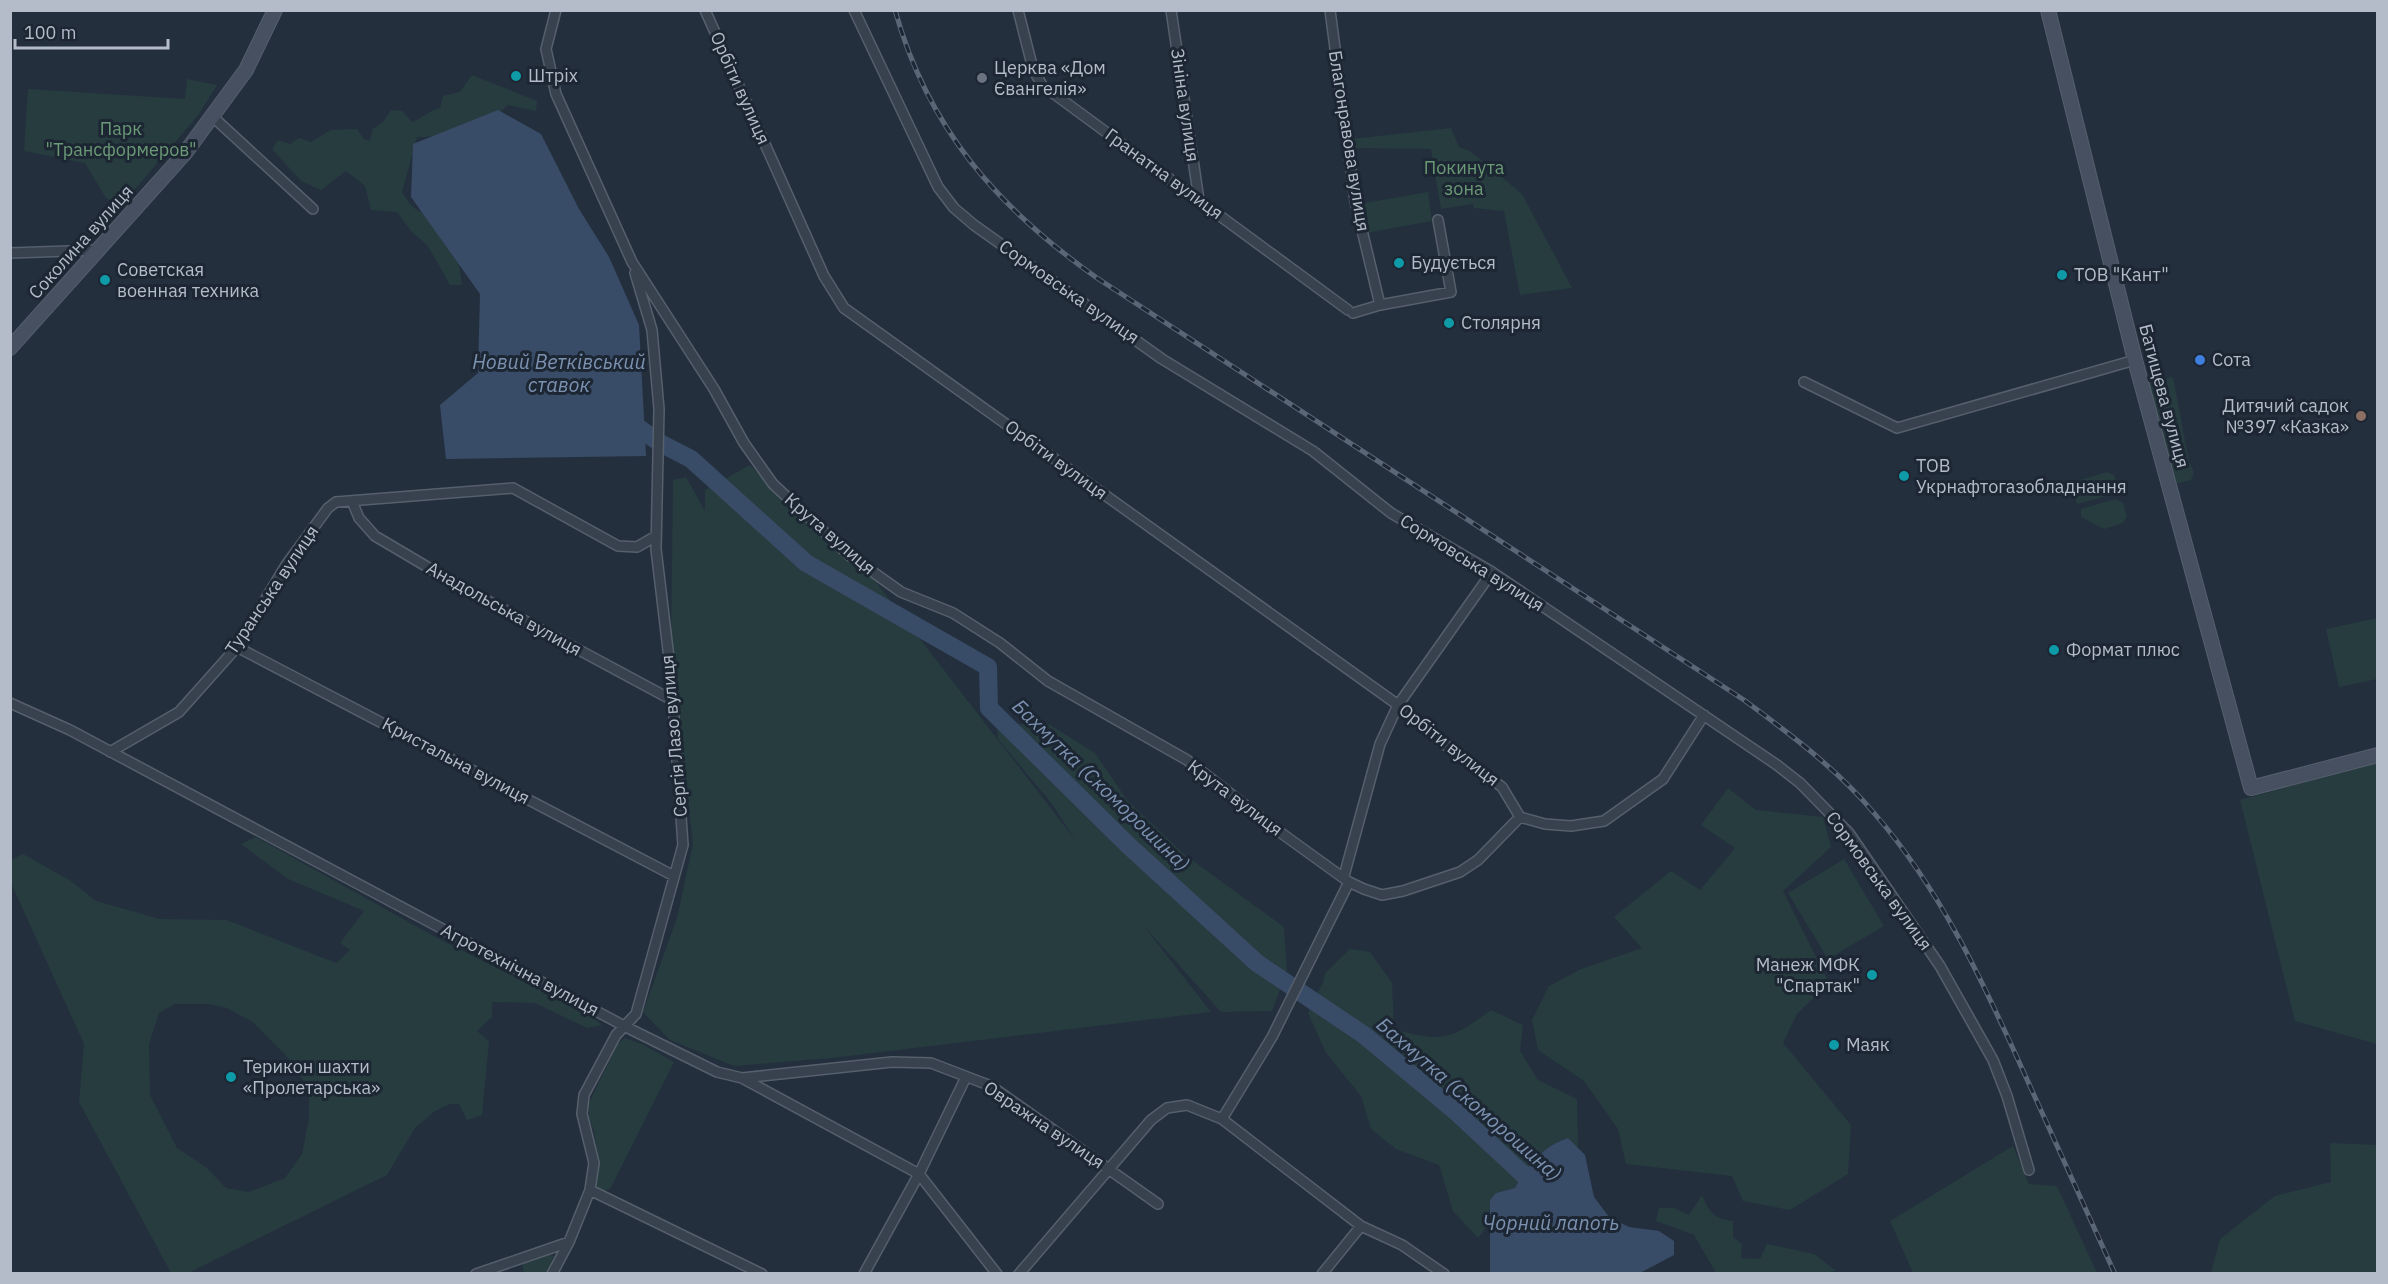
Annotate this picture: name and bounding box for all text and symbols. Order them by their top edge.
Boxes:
scale bar [15,12,168,50]
text: 100 m [24,21,76,44]
street label: Орбіти вулиця [705,28,776,148]
street label: Зініна вулиця [1166,47,1205,163]
street label: Благонравова вулиця [1324,49,1375,233]
place label: Церква «Дом Євангелія» [994,56,1106,100]
place label: Штріх [528,64,578,87]
marker: Штріх [509,69,523,83]
marker: Церква «Дом Євангелія» [975,71,989,85]
park label: Парк "Трансформеров" [45,117,197,161]
street label: Гранатна вулиця [1101,123,1228,224]
park label: Покинута зона [1424,156,1505,200]
street label: Соколина вулиця [23,180,138,304]
street label: Сормовська вулиця [995,235,1144,349]
place label: Будується [1411,251,1496,274]
marker: Будується [1392,256,1406,270]
place label: Советская военная техника [117,258,260,302]
place label: ТОВ "Кант" [2074,263,2169,286]
marker: ТОВ "Кант" [2055,268,2069,282]
marker: Советская военная техника [98,273,112,287]
place label: Столярня [1461,311,1541,334]
marker: Столярня [1442,316,1456,330]
street label: Батищева вулиця [2134,321,2195,470]
water label: Новий Ветківський ставок [472,348,646,398]
place label: Сота [2212,348,2251,371]
marker: Сота [2193,353,2207,367]
place label: Дитячий садок №397 «Казка» [2222,394,2349,438]
marker: Дитячий садок №397 «Казка» [2354,409,2368,423]
street label: Орбіти вулиця [1001,415,1112,504]
place label: ТОВ Укрнафтогазобладнання [1916,454,2127,498]
marker: ТОВ Укрнафтогазобладнання [1897,469,1911,483]
street label: Крута вулиця [780,488,881,579]
street label: Сормовська вулиця [1396,509,1549,616]
street label: Туранська вулиця [220,521,323,659]
street label: Анадольська вулиця [422,556,586,661]
place label: Формат плюс [2066,638,2180,661]
marker: Формат плюс [2047,643,2061,657]
street label: Сергія Лазо вулиця [655,654,692,818]
water label: Бахмутка (Скоморошина) [1007,693,1196,877]
street label: Орбіти вулиця [1395,698,1504,791]
street label: Кристальна вулиця [378,712,534,809]
street label: Крута вулиця [1183,754,1287,841]
street label: Сормовська вулиця [1821,807,1938,955]
street label: Агротехнічна вулиця [437,918,603,1021]
place label: Манеж МФК "Спартак" [1756,953,1860,997]
marker: Манеж МФК "Спартак" [1865,968,1879,982]
water label: Бахмутка (Скоморошина) [1371,1011,1568,1186]
place label: Маяк [1846,1033,1890,1056]
marker: Маяк [1827,1038,1841,1052]
place label: Терикон шахти «Пролетарська» [243,1055,380,1099]
marker: Терикон шахти «Пролетарська» [224,1070,238,1084]
street label: Овражна вулиця [979,1076,1109,1174]
water label: Чорний лапоть [1483,1209,1619,1236]

